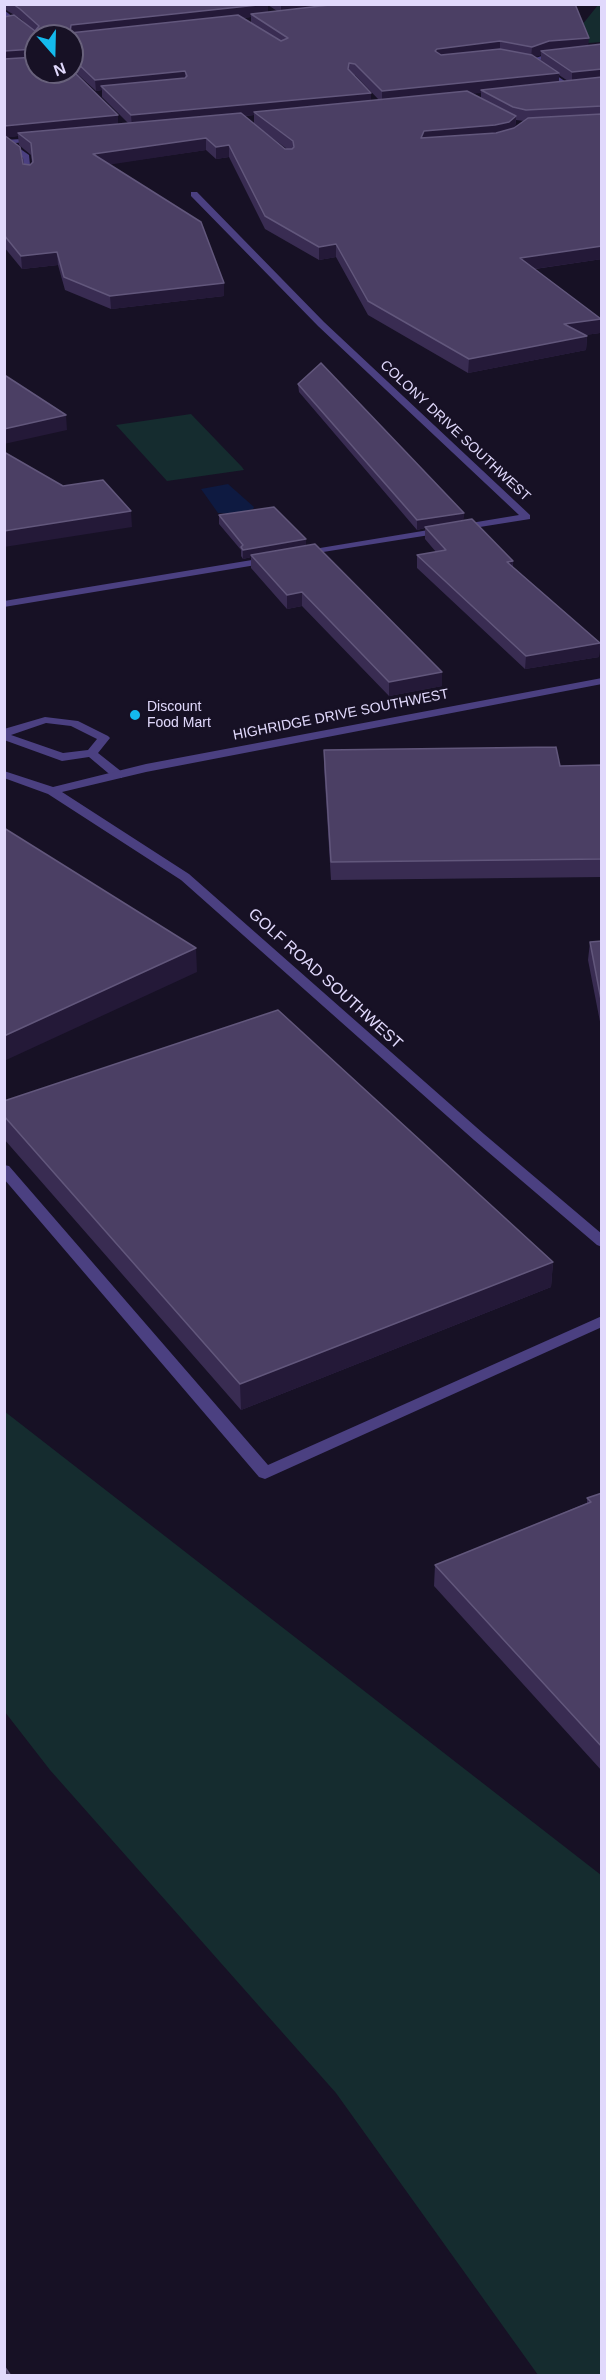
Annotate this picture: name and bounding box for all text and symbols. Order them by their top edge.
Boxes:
north arrow [24,24,84,84]
text: N [51,60,68,79]
street label: COLONY DRIVE SOUTHWEST [376,357,534,505]
street label: HIGHRIDGE DRIVE SOUTHWEST [232,686,450,744]
place label: Discount Food Mart [147,699,211,732]
marker: Discount Food Mart [128,708,142,722]
street label: GOLF ROAD SOUTHWEST [244,905,406,1053]

